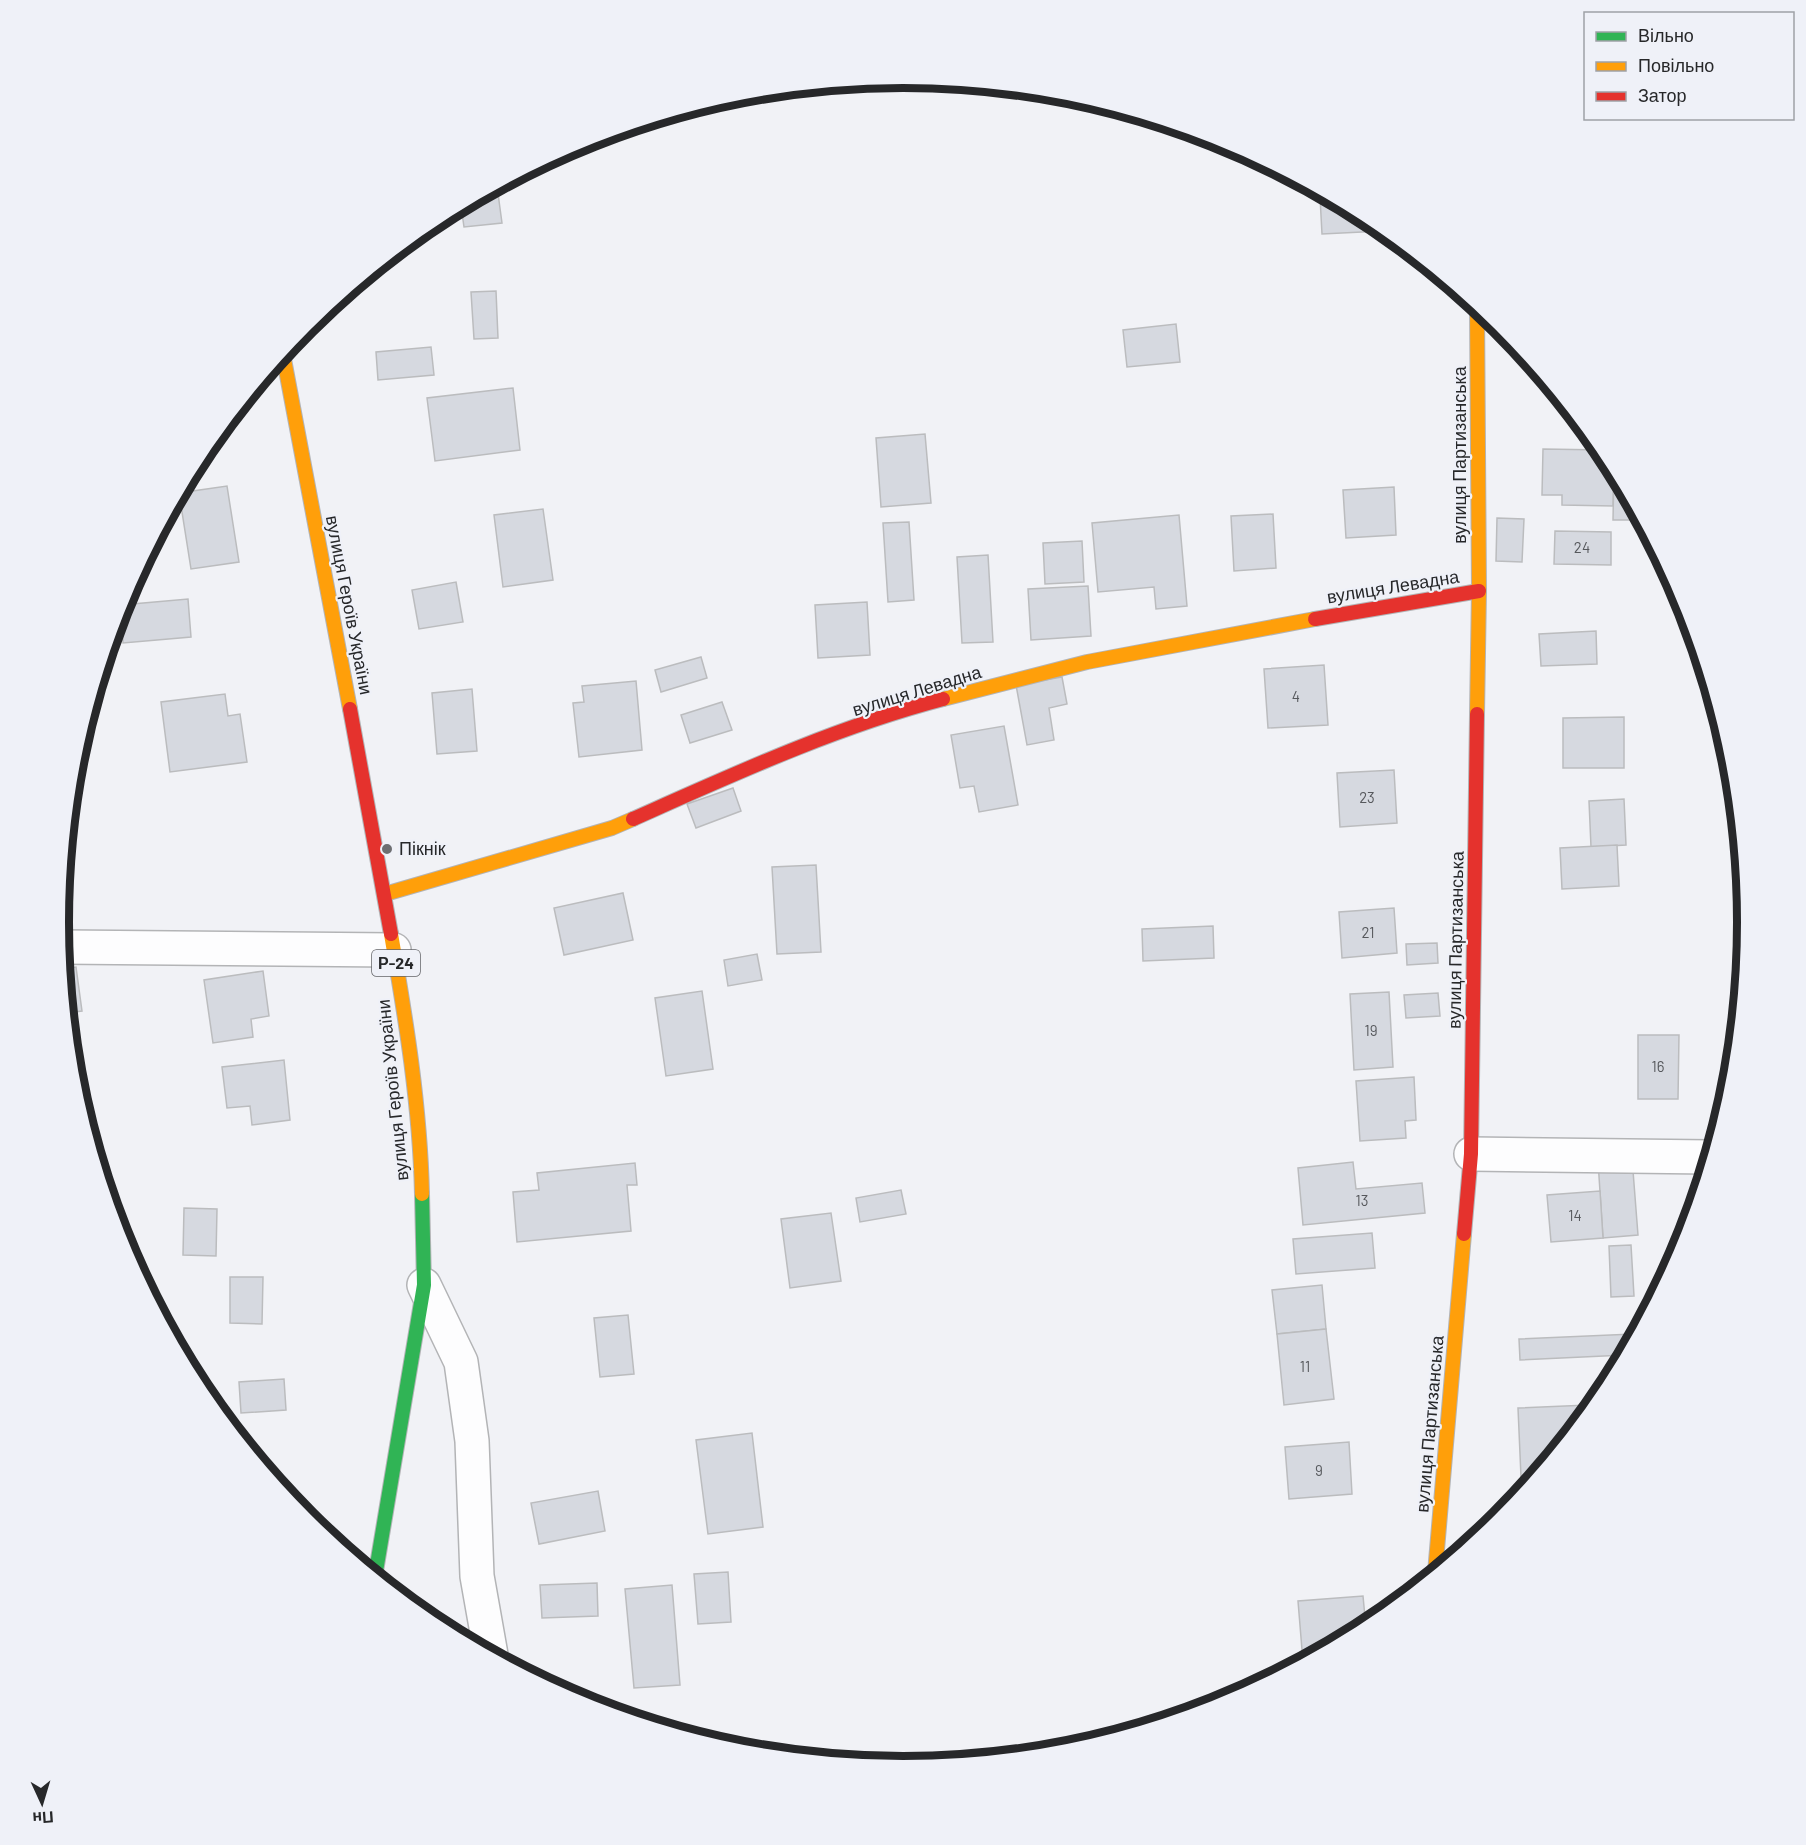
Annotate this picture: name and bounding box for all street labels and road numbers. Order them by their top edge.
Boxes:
street label: вулиця Партизанська [1448,365,1470,544]
street label: вулиця Героїв України [322,513,378,696]
street label: вулиця Левадна [1325,565,1462,607]
street label: вулиця Левадна [850,660,985,720]
street label: вулиця Партизанська [1442,850,1468,1029]
road number: Р-24 [372,950,420,976]
street label: вулиця Героїв України [372,998,412,1182]
street label: вулиця Партизанська [1410,1333,1448,1513]

